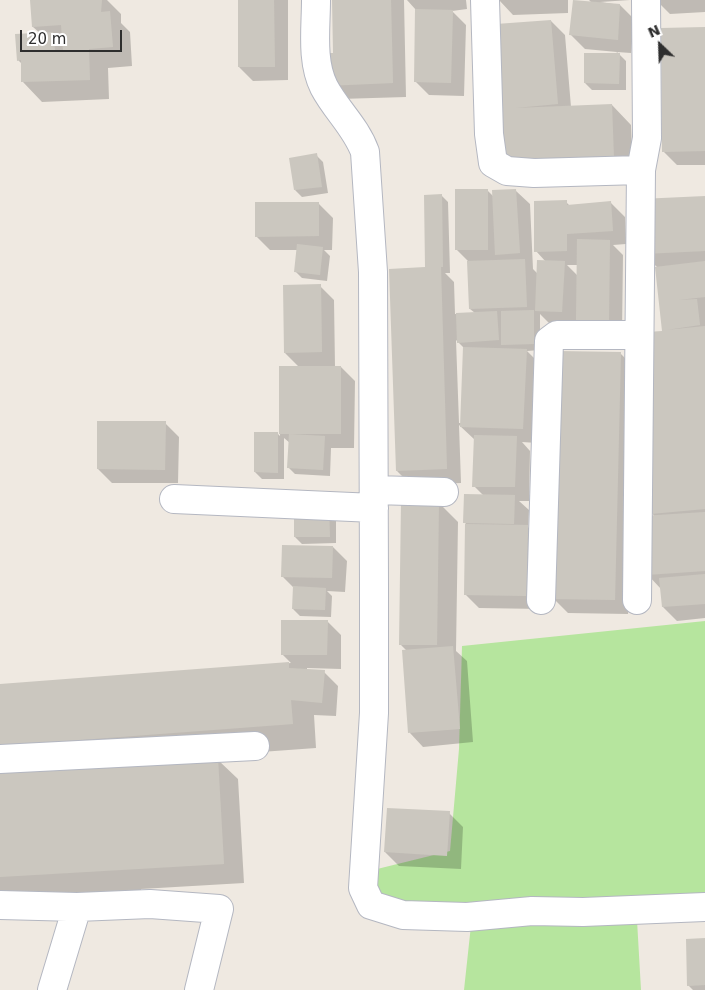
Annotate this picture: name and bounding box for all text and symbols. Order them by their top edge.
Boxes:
scale bar [22,20,125,52]
north arrow [635,20,685,70]
text: N [645,22,663,41]
text: 20 m [28,30,66,48]

